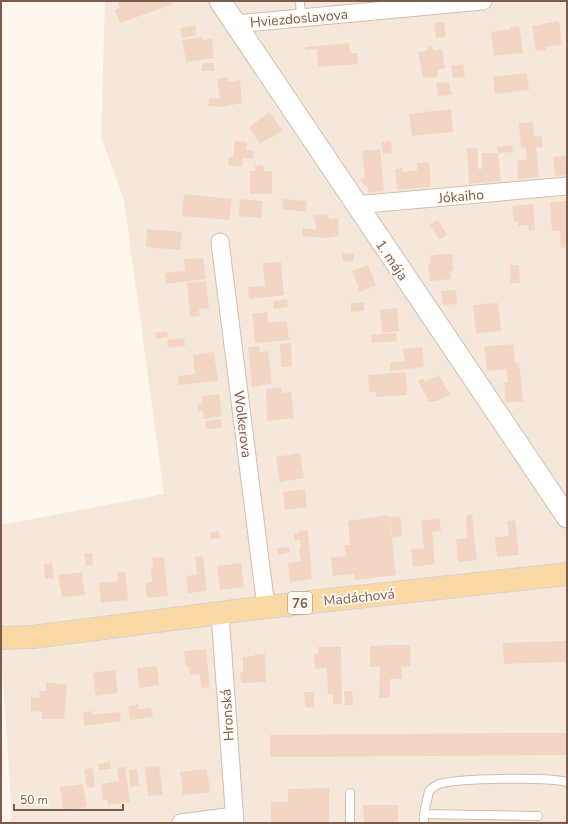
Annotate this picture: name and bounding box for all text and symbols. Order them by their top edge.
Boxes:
street label: Hviezdoslavova [249,5,349,32]
street label: Jókaiho [436,185,485,208]
street label: 1. mája [371,236,412,284]
street label: Wolkerova [229,389,256,459]
street label: Madáchová [322,584,396,611]
road number: 76 [288,592,312,614]
street label: Hronská [216,688,239,742]
scale bar [14,786,123,812]
text: 50 m [20,792,48,808]

